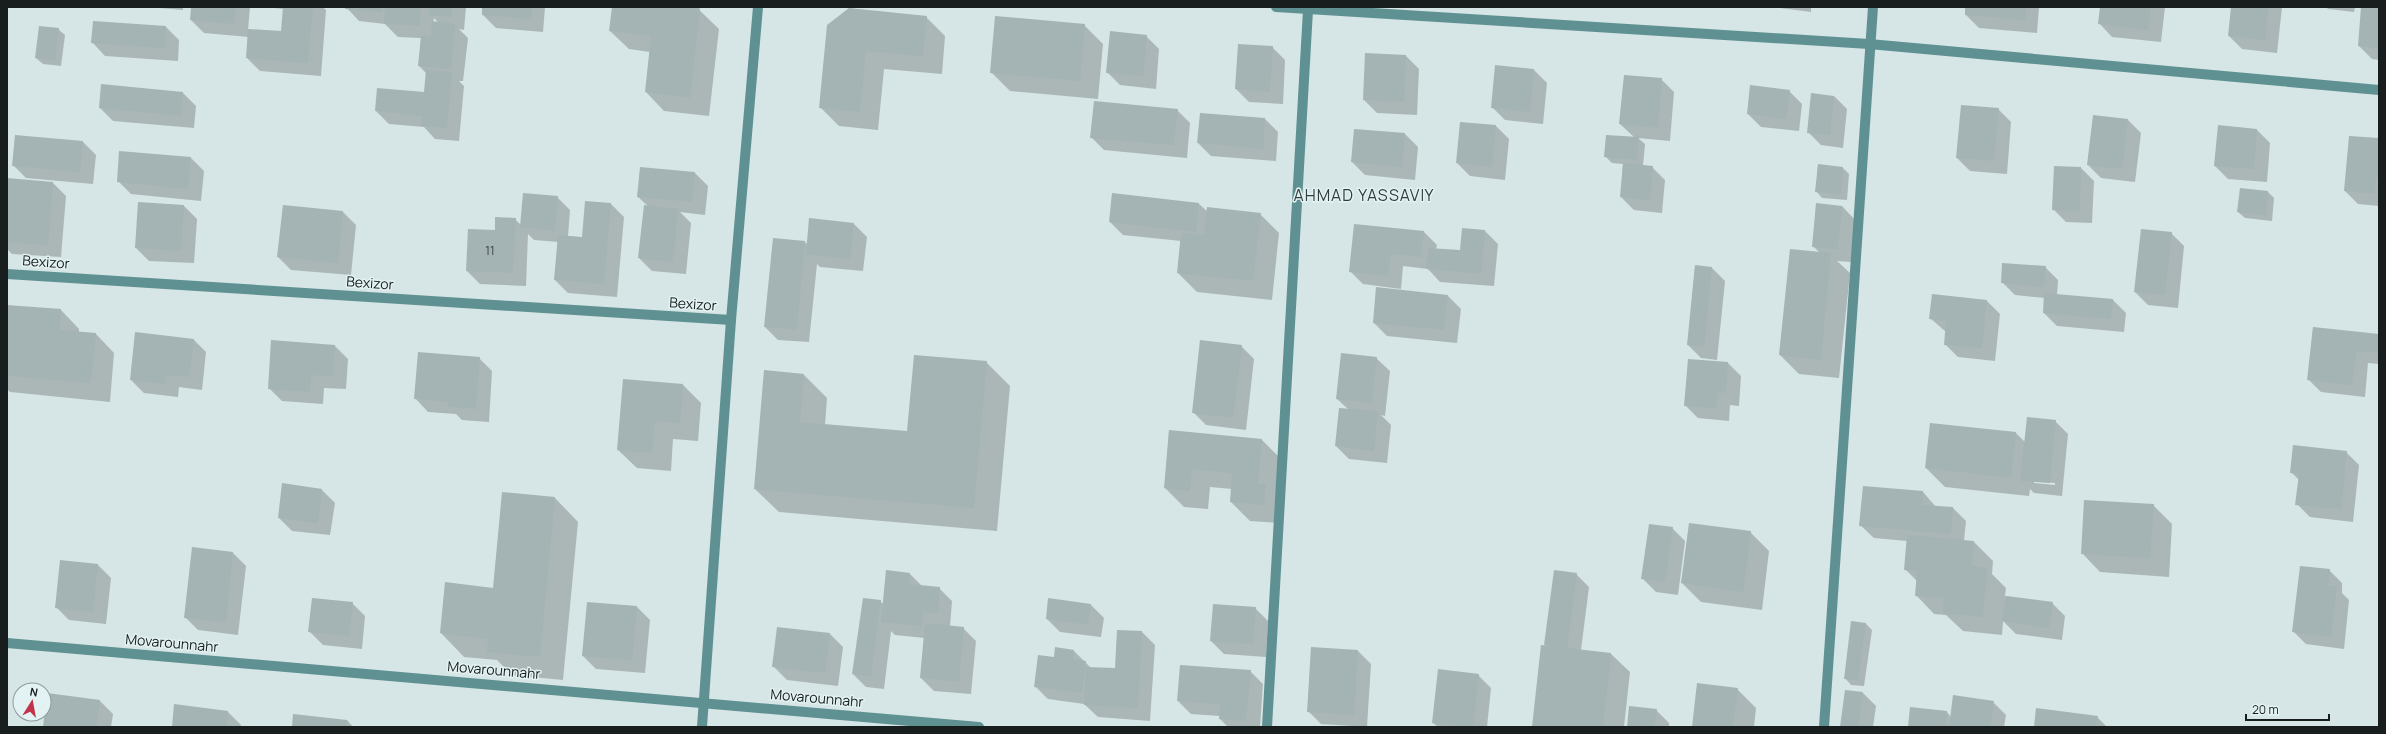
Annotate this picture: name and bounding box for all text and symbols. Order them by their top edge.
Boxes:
district label: AHMAD YASSAVIY [1294,184,1434,206]
house number: 11 [485,242,495,259]
street label: Bexizor [22,250,70,273]
street label: Bexizor [346,271,394,294]
street label: Bexizor [669,292,717,315]
street label: Movarounnahr [125,629,219,656]
street label: Movarounnahr [447,656,541,683]
north arrow [12,682,52,722]
text: N [29,684,39,700]
street label: Movarounnahr [770,684,864,711]
scale bar [2246,696,2329,722]
text: 20 m [2252,701,2279,718]

